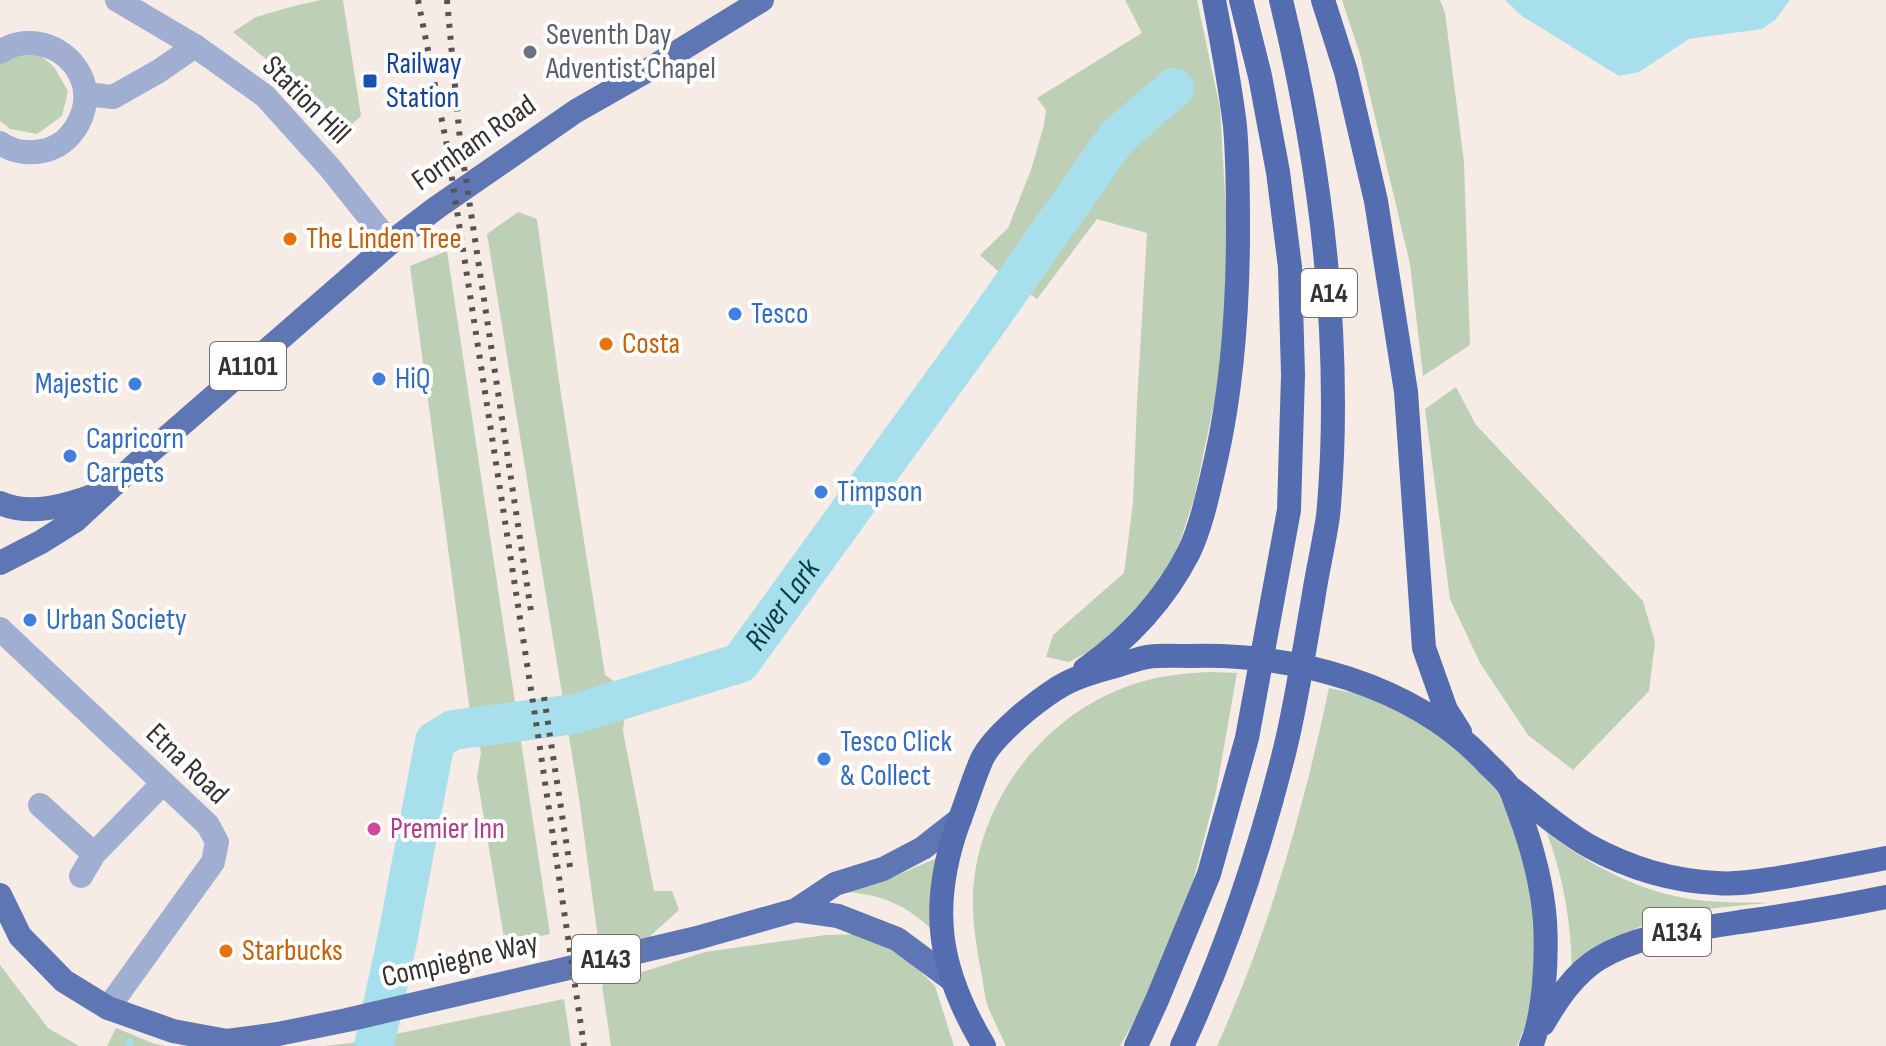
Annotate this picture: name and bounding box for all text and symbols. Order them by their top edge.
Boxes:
place label: Seventh Day Adventist Chapel [545,17,716,87]
marker: Seventh Day Adventist Chapel [521,43,539,61]
place label: Railway Station [386,46,462,116]
street label: Station Hill [254,48,358,152]
marker: Railway Station [361,72,379,90]
street label: Fornham Road [405,87,543,199]
place label: The Linden Tree [306,221,462,257]
marker: The Linden Tree [281,230,299,248]
road number: A14 [1301,269,1357,317]
place label: Tesco [751,296,808,332]
marker: Tesco [726,305,744,323]
place label: Costa [622,326,680,362]
marker: Costa [597,335,615,353]
road number: A1101 [210,342,286,390]
place label: HiQ [395,361,431,397]
place label: Majestic [35,366,119,402]
marker: HiQ [370,370,388,388]
marker: Majestic [126,375,144,393]
place label: Capricorn Carpets [86,421,184,491]
marker: Capricorn Carpets [61,447,79,465]
place label: Timpson [837,474,923,510]
marker: Timpson [812,483,830,501]
water label: River Lark [736,550,829,658]
place label: Urban Society [46,602,187,638]
marker: Urban Society [21,611,39,629]
street label: Etna Road [138,716,236,812]
place label: Tesco Click & Collect [840,724,952,794]
marker: Tesco Click & Collect [815,750,833,768]
place label: Premier Inn [390,811,505,847]
marker: Premier Inn [365,820,383,838]
road number: A134 [1643,908,1711,956]
street label: Compiegne Way [378,924,542,995]
place label: Starbucks [242,933,343,969]
road number: A143 [572,935,640,983]
marker: Starbucks [217,942,235,960]

